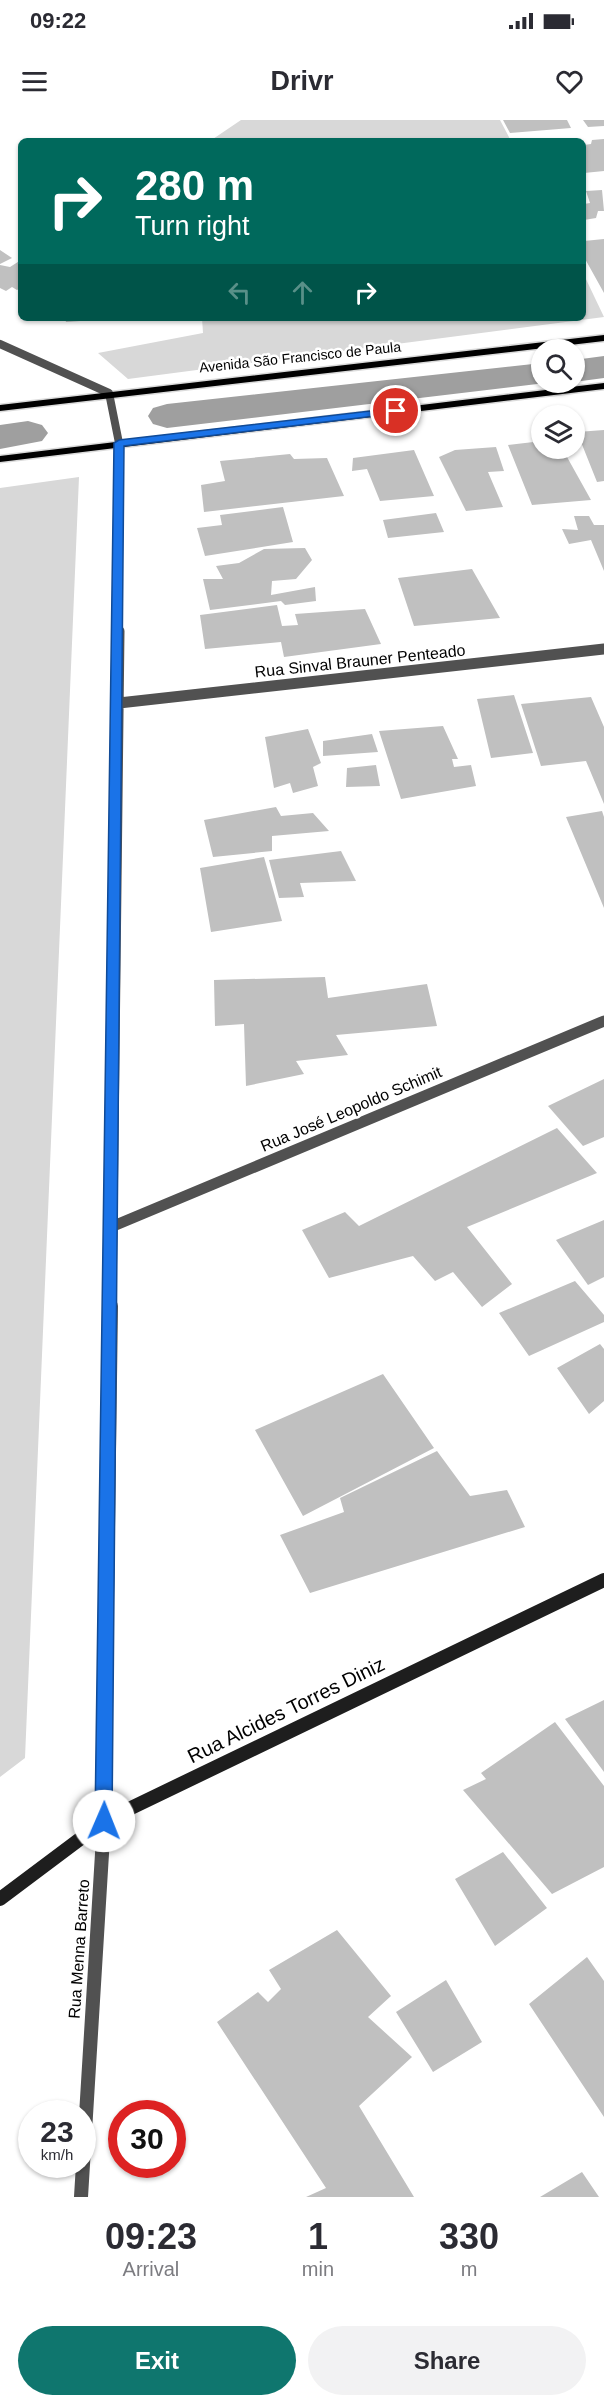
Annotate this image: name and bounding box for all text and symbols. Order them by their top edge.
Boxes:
text: 09:22 [30,8,86,33]
icon: menu [18,65,51,98]
icon: heart [553,65,586,98]
text: Drivr [270,66,334,96]
icon: right [36,162,114,240]
text: 280 m [135,162,254,209]
text: Turn right [135,211,250,241]
icon: left [223,276,256,309]
icon: ahead [286,276,319,309]
icon: right [349,276,382,309]
street label: Avenida São Francisco de Paula [198,338,402,376]
map controls [531,339,585,459]
button: search [531,339,585,393]
pin [370,385,421,436]
icon: arrive [379,394,412,427]
button: layers [531,405,585,459]
street label: Rua Sinval Brauner Penteado [254,641,466,681]
street label: Rua José Leopoldo Schimit [258,1063,444,1155]
street label: Rua Alcides Torres Diniz [184,1653,388,1767]
position arrow [72,1789,136,1853]
street label: Rua Menna Barreto [66,1879,92,2019]
speed limit sign: 30 [108,2100,186,2178]
text: 23 [40,2115,74,2148]
text: km/h [41,2146,73,2163]
text: 09:23 [105,2216,197,2257]
text: 1 [308,2216,328,2257]
text: 330 [439,2216,499,2257]
text: Arrival [123,2258,179,2280]
text: min [302,2258,334,2280]
text: m [461,2258,477,2280]
button: Exit [18,2326,296,2395]
button: Share [308,2326,586,2395]

